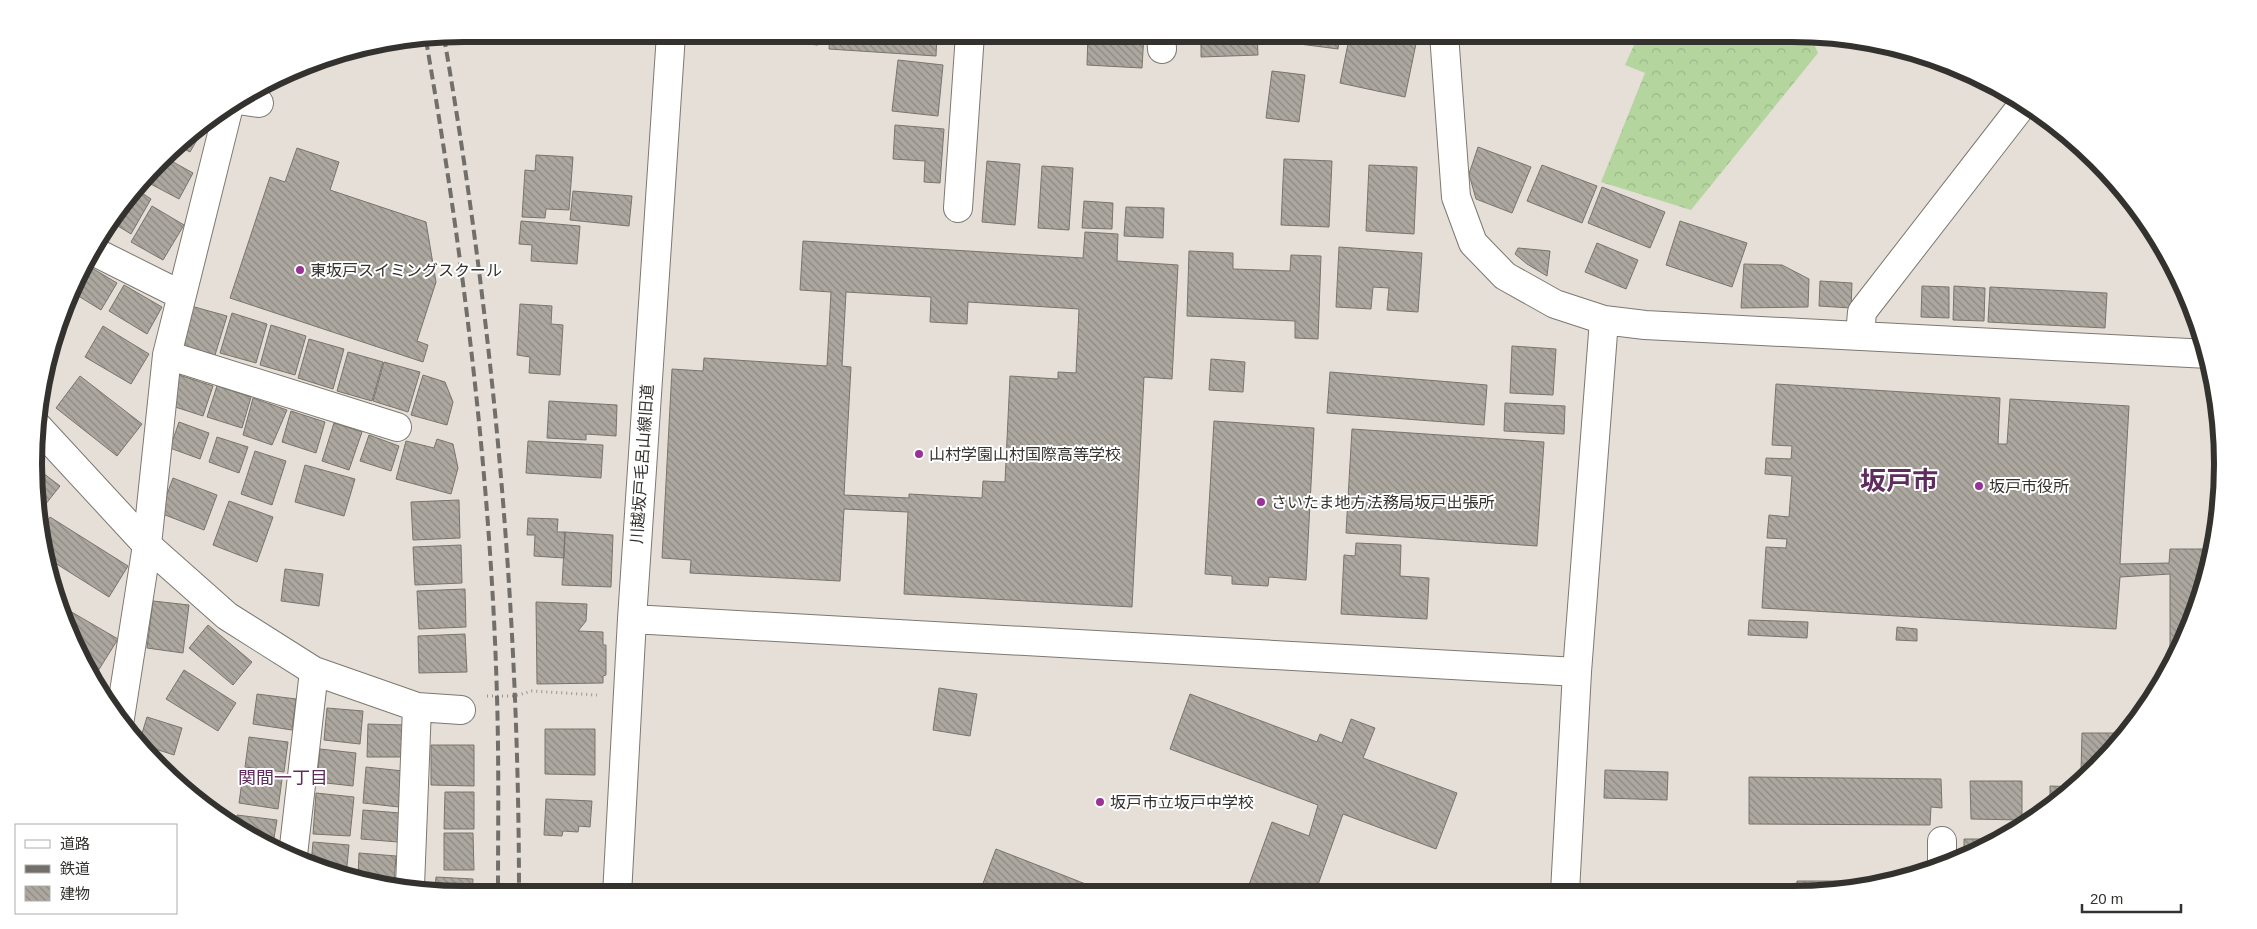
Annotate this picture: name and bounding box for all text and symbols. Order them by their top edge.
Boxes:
place label: 東坂戸スイミングスクール [310,262,502,279]
marker: 東坂戸スイミングスクール [294,264,306,276]
street label: 川越坂戸毛呂山線旧道 [628,384,656,544]
place label: 山村学園山村国際高等学校 [929,446,1121,463]
marker: 山村学園山村国際高等学校 [913,448,925,460]
district label: 坂戸市 [1860,466,1938,496]
place label: 坂戸市役所 [1989,478,2069,495]
marker: 坂戸市役所 [1973,480,1985,492]
place label: さいたま地方法務局坂戸出張所 [1271,494,1495,511]
marker: さいたま地方法務局坂戸出張所 [1255,496,1267,508]
district label: 関間一丁目 [238,768,328,788]
place label: 坂戸市立坂戸中学校 [1110,794,1254,811]
marker: 坂戸市立坂戸中学校 [1094,796,1106,808]
legend [15,824,178,914]
text: 道路 [60,835,90,852]
text: 鉄道 [60,860,90,877]
scale bar [2082,882,2181,914]
text: 建物 [60,885,90,902]
text: 20 m [2090,890,2123,907]

